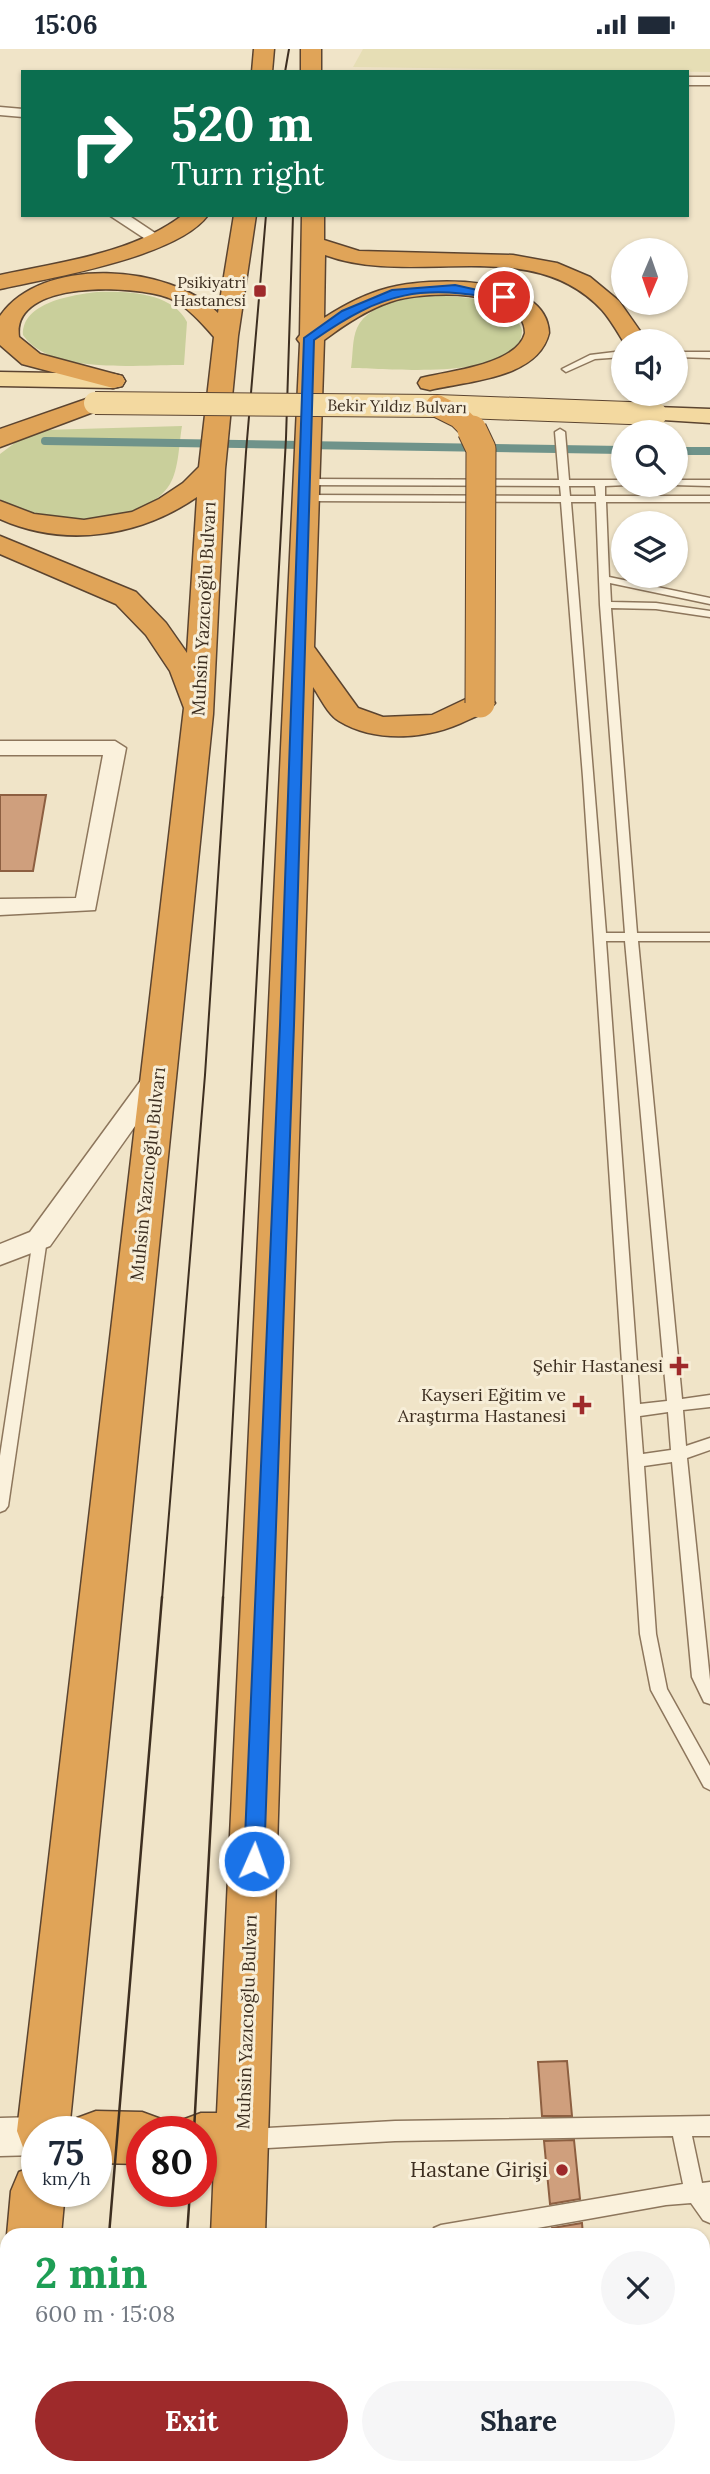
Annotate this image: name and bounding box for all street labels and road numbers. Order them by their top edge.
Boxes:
street label: Bekir Yıldız Bulvarı [327,395,467,417]
street label: Muhsin Yazıcıoğlu Bulvarı [186,501,221,717]
street label: Muhsin Yazıcıoğlu Bulvarı [125,1066,170,1282]
street label: Muhsin Yazıcıoğlu Bulvarı [231,1914,262,2130]

